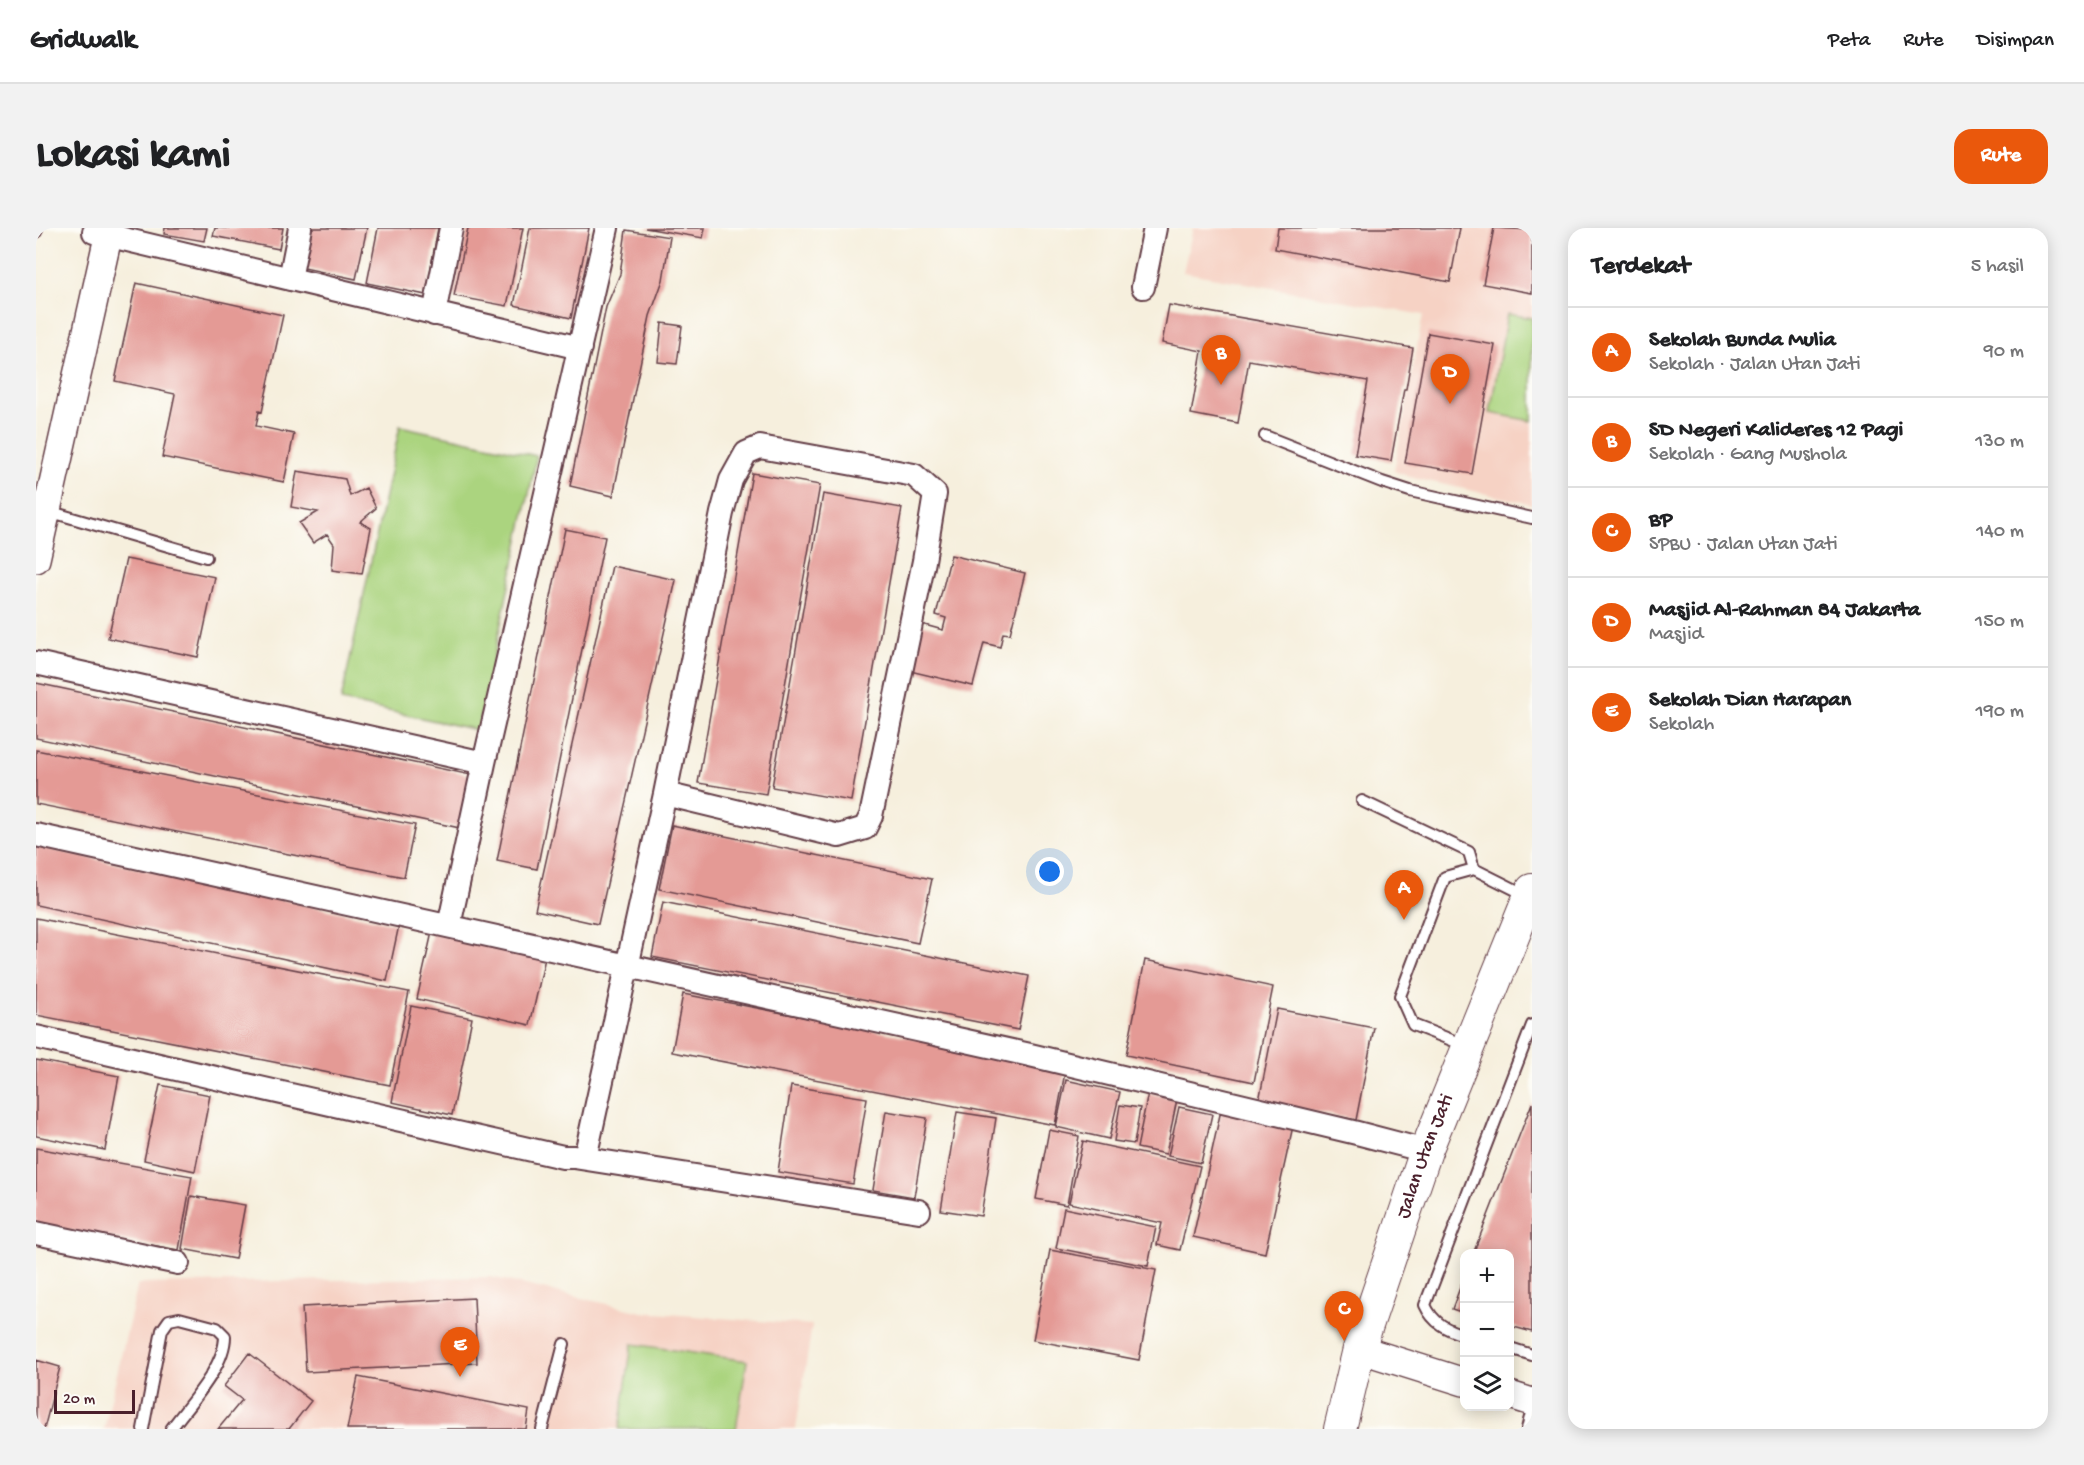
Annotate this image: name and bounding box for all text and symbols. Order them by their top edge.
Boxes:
text: Gridwalk [30,25,136,58]
text: Peta [1828,29,1870,54]
text: Rute [1903,29,1944,54]
text: Disimpan [1977,29,2054,54]
button: Rute [1954,129,2048,184]
text: Lokasi kami [36,132,231,181]
text: Terdekat [1592,252,1690,283]
text: 5 hasil [1971,256,2024,279]
text: Sekolah Bunda Mulia [1649,328,1836,354]
pin: B [1202,336,1240,385]
text: A [1606,341,1617,364]
text: 90 m [1984,341,2024,364]
pin: D [1430,354,1470,404]
text: Sekolah · Jalan Utan Jati [1649,354,1861,377]
text: SD Negeri Kalideres 12 Pagi [1649,418,1903,444]
text: B [1606,431,1617,454]
text: 130 m [1975,431,2024,454]
text: Sekolah · Gang Mushola [1649,444,1847,467]
text: BP [1649,508,1672,534]
text: C [1606,521,1617,544]
text: 140 m [1976,521,2024,544]
text: SPBU · Jalan Utan Jati [1649,534,1838,557]
text: Masjid Al-Rahman 84 Jakarta [1649,598,1920,624]
text: D [1605,611,1618,634]
text: 150 m [1975,611,2024,634]
text: Masjid [1649,624,1703,647]
text: Sekolah Dian Harapan [1649,688,1851,714]
text: E [1605,701,1618,724]
text: 190 m [1976,701,2024,724]
text: Sekolah [1649,714,1714,737]
your location [1035,857,1064,886]
pin: A [1384,870,1424,920]
street label: Jalan Utan Jati [1392,1091,1459,1222]
map controls [1460,1249,1514,1411]
button: + [1460,1249,1514,1303]
pin: C [1324,1292,1364,1341]
button: − [1460,1303,1514,1357]
pin: E [440,1328,480,1377]
button: layers [1460,1357,1514,1411]
scale bar [54,1387,135,1414]
text: 20 m [63,1391,95,1410]

